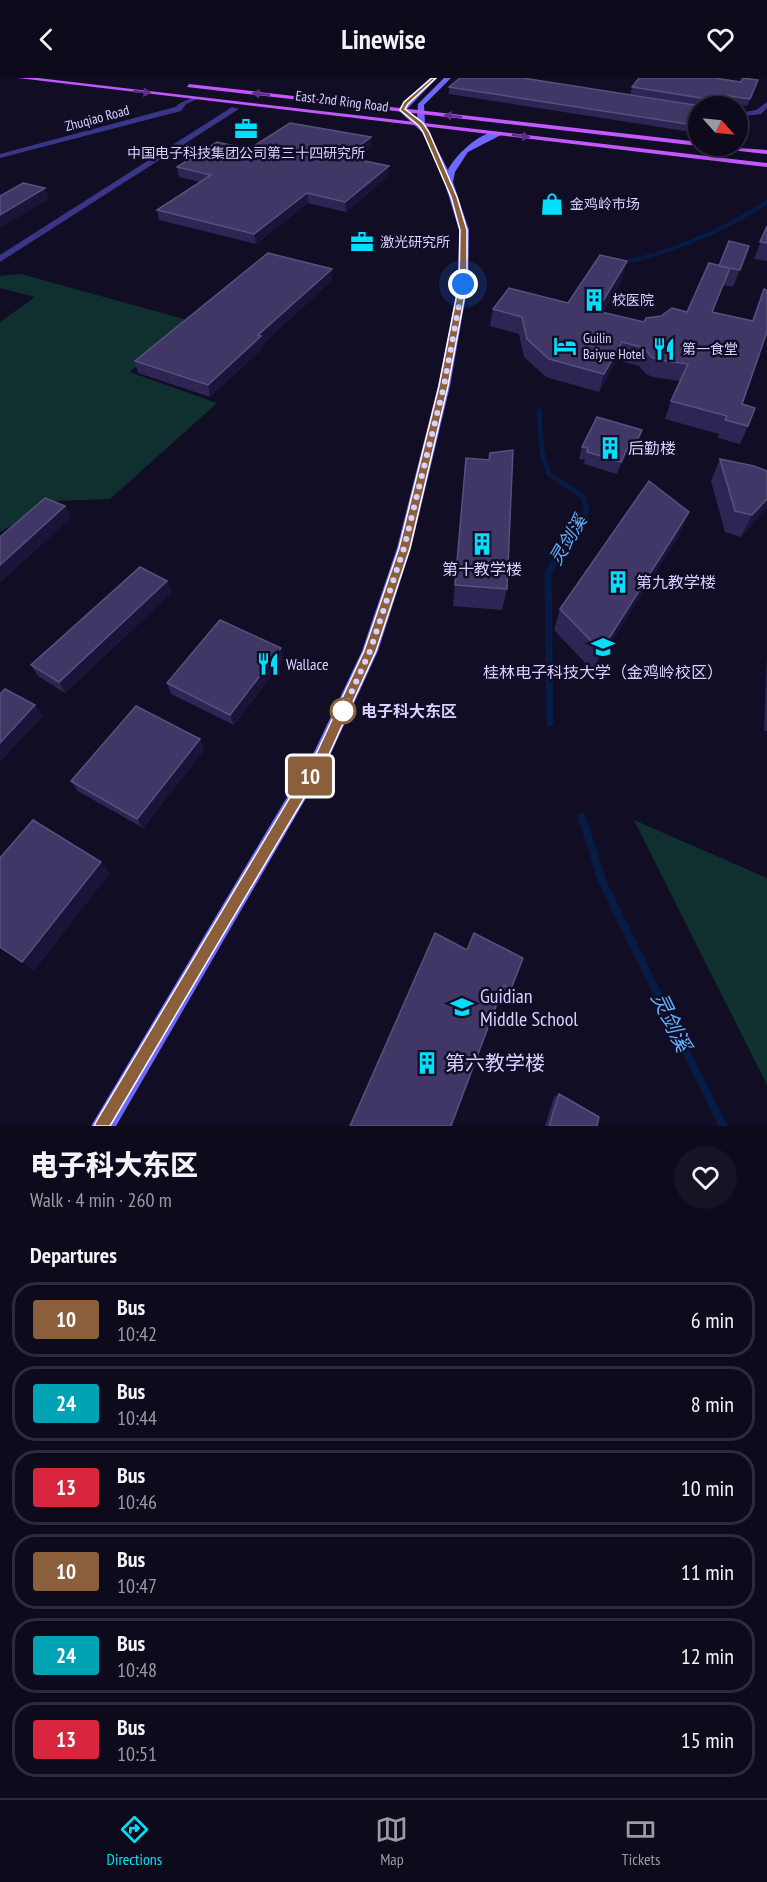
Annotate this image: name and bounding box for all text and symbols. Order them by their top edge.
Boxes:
text: Linewise [341,22,426,56]
icon: back [30,23,63,56]
icon: heart [704,23,737,56]
street label: East 2nd Ring Road [295,86,389,116]
one-way arrow [133,87,152,96]
one-way arrow [251,89,270,99]
north arrow [688,96,748,156]
map controls [688,96,748,156]
street label: Zhuqiao Road [63,101,131,135]
one-way arrow [444,111,463,121]
office icon: 中国电子科技集团公司第三十四研究所 [233,116,259,142]
one-way arrow [512,132,531,141]
place label: 中国电子科技集团公司第三十四研究所 [127,144,365,162]
shop icon: 金鸡岭市场 [539,191,565,217]
place label: 金鸡岭市场 [570,195,640,213]
office icon: 激光研究所 [349,229,375,255]
place label: 激光研究所 [380,233,450,251]
your location [448,269,478,299]
building icon: 校医院 [581,287,607,313]
place label: 校医院 [612,291,654,309]
place label: Guilin Baiyue Hotel [583,329,645,363]
hotel icon: Guilin Baiyue Hotel [552,333,578,359]
restaurant icon: 第一食堂 [651,336,677,362]
place label: 第一食堂 [682,340,738,358]
building icon: 后勤楼 [597,435,623,461]
place label: 后勤楼 [628,438,676,458]
water label: 灵剑溪 [544,509,592,569]
building icon: 第十教学楼 [469,531,495,557]
place label: 第十教学楼 [442,559,522,579]
building icon: 第九教学楼 [605,569,631,595]
place label: 第九教学楼 [636,572,716,592]
school or university icon: 桂林电子科技大学（金鸡岭校区） [590,634,616,660]
restaurant icon: Wallace [255,651,281,677]
place label: Wallace [286,654,329,674]
place label: 桂林电子科技大学（金鸡岭校区） [483,662,723,682]
marker: 电子科大东区 [330,698,356,724]
place label: 电子科大东区 [361,701,457,721]
line badge: 10 [283,756,337,796]
text: 10 [300,763,320,790]
place label: Guidian Middle School [480,983,578,1032]
water label: 灵剑溪 [646,988,698,1058]
school or university icon: Guidian Middle School [449,994,475,1020]
building icon: 第六教学楼 [414,1050,440,1076]
place label: 第六教学楼 [445,1050,545,1076]
text: 电子科大东区 [30,1146,198,1183]
button: heart [674,1146,737,1209]
text: Walk · 4 min · 260 m [30,1187,172,1213]
text: Departures [30,1241,117,1269]
text: Bus [117,1293,145,1321]
text: 10 [56,1306,76,1333]
text: 6 min [691,1306,734,1334]
text: 10:42 [117,1321,157,1347]
text: Bus [117,1377,145,1405]
text: 24 [56,1390,76,1417]
text: 8 min [691,1390,734,1418]
text: 10:44 [117,1405,157,1431]
text: Bus [117,1461,145,1489]
text: 13 [56,1474,76,1501]
text: 10 min [681,1474,734,1502]
text: 10:46 [117,1489,157,1515]
text: Bus [117,1545,145,1573]
text: 10 [56,1558,76,1585]
text: 11 min [681,1558,734,1586]
text: 10:47 [117,1573,157,1599]
text: Bus [117,1629,145,1657]
text: 24 [56,1642,76,1669]
text: 12 min [681,1642,734,1670]
text: 10:48 [117,1657,157,1683]
text: Bus [117,1713,145,1741]
text: 13 [56,1726,76,1753]
text: 15 min [681,1726,734,1754]
text: 10:51 [117,1741,157,1767]
tab: Directions [107,1813,162,1869]
tab: Map [375,1813,408,1869]
tab: Tickets [622,1813,660,1869]

